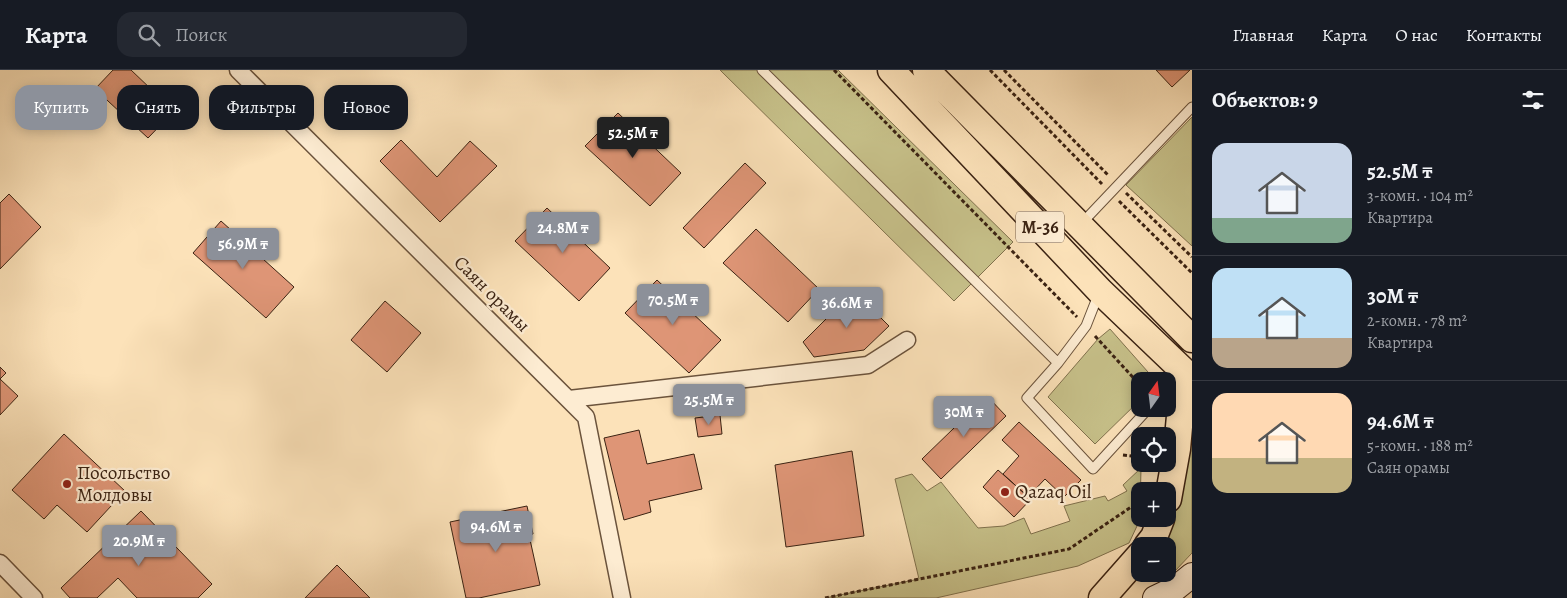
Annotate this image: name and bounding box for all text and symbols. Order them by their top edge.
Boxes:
search box [117,12,467,57]
text: Карта [25,19,87,51]
icon: search [135,21,163,49]
text: Поиск [175,22,227,48]
text: Главная [1233,23,1294,47]
text: Карта [1322,23,1367,47]
text: О нас [1395,23,1438,47]
text: Контакты [1466,23,1542,47]
chip: Купить [15,85,107,130]
chip: Снять [117,85,199,130]
chip: Фильтры [209,85,314,130]
chip: Новое [324,85,408,130]
text: Объектов: 9 [1212,86,1318,114]
icon: filters [1519,86,1547,114]
pin: 52.5M ₸ [587,116,679,159]
text: 52.5M ₸ [608,122,658,144]
text: 52.5M ₸ [1367,157,1432,185]
icon: home [1252,163,1312,223]
text: 3-комн. · 104 m² [1367,185,1473,207]
text: Квартира [1367,207,1433,229]
pin: 24.8M ₸ [517,212,609,254]
road number: M-36 [1016,212,1064,242]
text: 24.8M ₸ [537,217,589,239]
pin: 56.9M ₸ [197,228,289,270]
text: 56.9M ₸ [218,233,268,255]
street label: Саян орамы [448,250,536,338]
text: 30M ₸ [1367,282,1418,310]
pin: 70.5M ₸ [627,284,719,326]
pin: 36.6M ₸ [801,286,893,329]
icon: home [1252,288,1312,348]
text: 70.5M ₸ [648,289,698,311]
text: 36.6M ₸ [822,292,872,314]
text: 2-комн. · 78 m² [1367,310,1467,332]
text: Квартира [1367,332,1433,354]
north arrow [1131,372,1176,418]
map controls [1131,372,1176,582]
pin: 25.5M ₸ [663,384,755,426]
text: 25.5M ₸ [684,389,734,411]
pin: 30M ₸ [929,396,999,438]
text: 30M ₸ [945,401,984,423]
text: 94.6M ₸ [1367,407,1434,435]
icon: home [1252,413,1312,473]
button: locate [1131,427,1176,472]
text: 5-комн. · 188 m² [1367,435,1473,457]
text: Саян орамы [1367,457,1450,479]
place label: Посольство Молдовы [77,460,170,508]
marker: Посольство Молдовы [61,478,73,490]
place label: Qazaq Oil [1015,479,1092,505]
button: + [1131,482,1176,527]
marker: Qazaq Oil [999,486,1011,498]
pin: 94.6M ₸ [450,510,542,553]
text: 94.6M ₸ [471,516,521,538]
pin: 20.9M ₸ [93,524,185,567]
text: 20.9M ₸ [113,530,165,552]
button: − [1131,537,1176,582]

